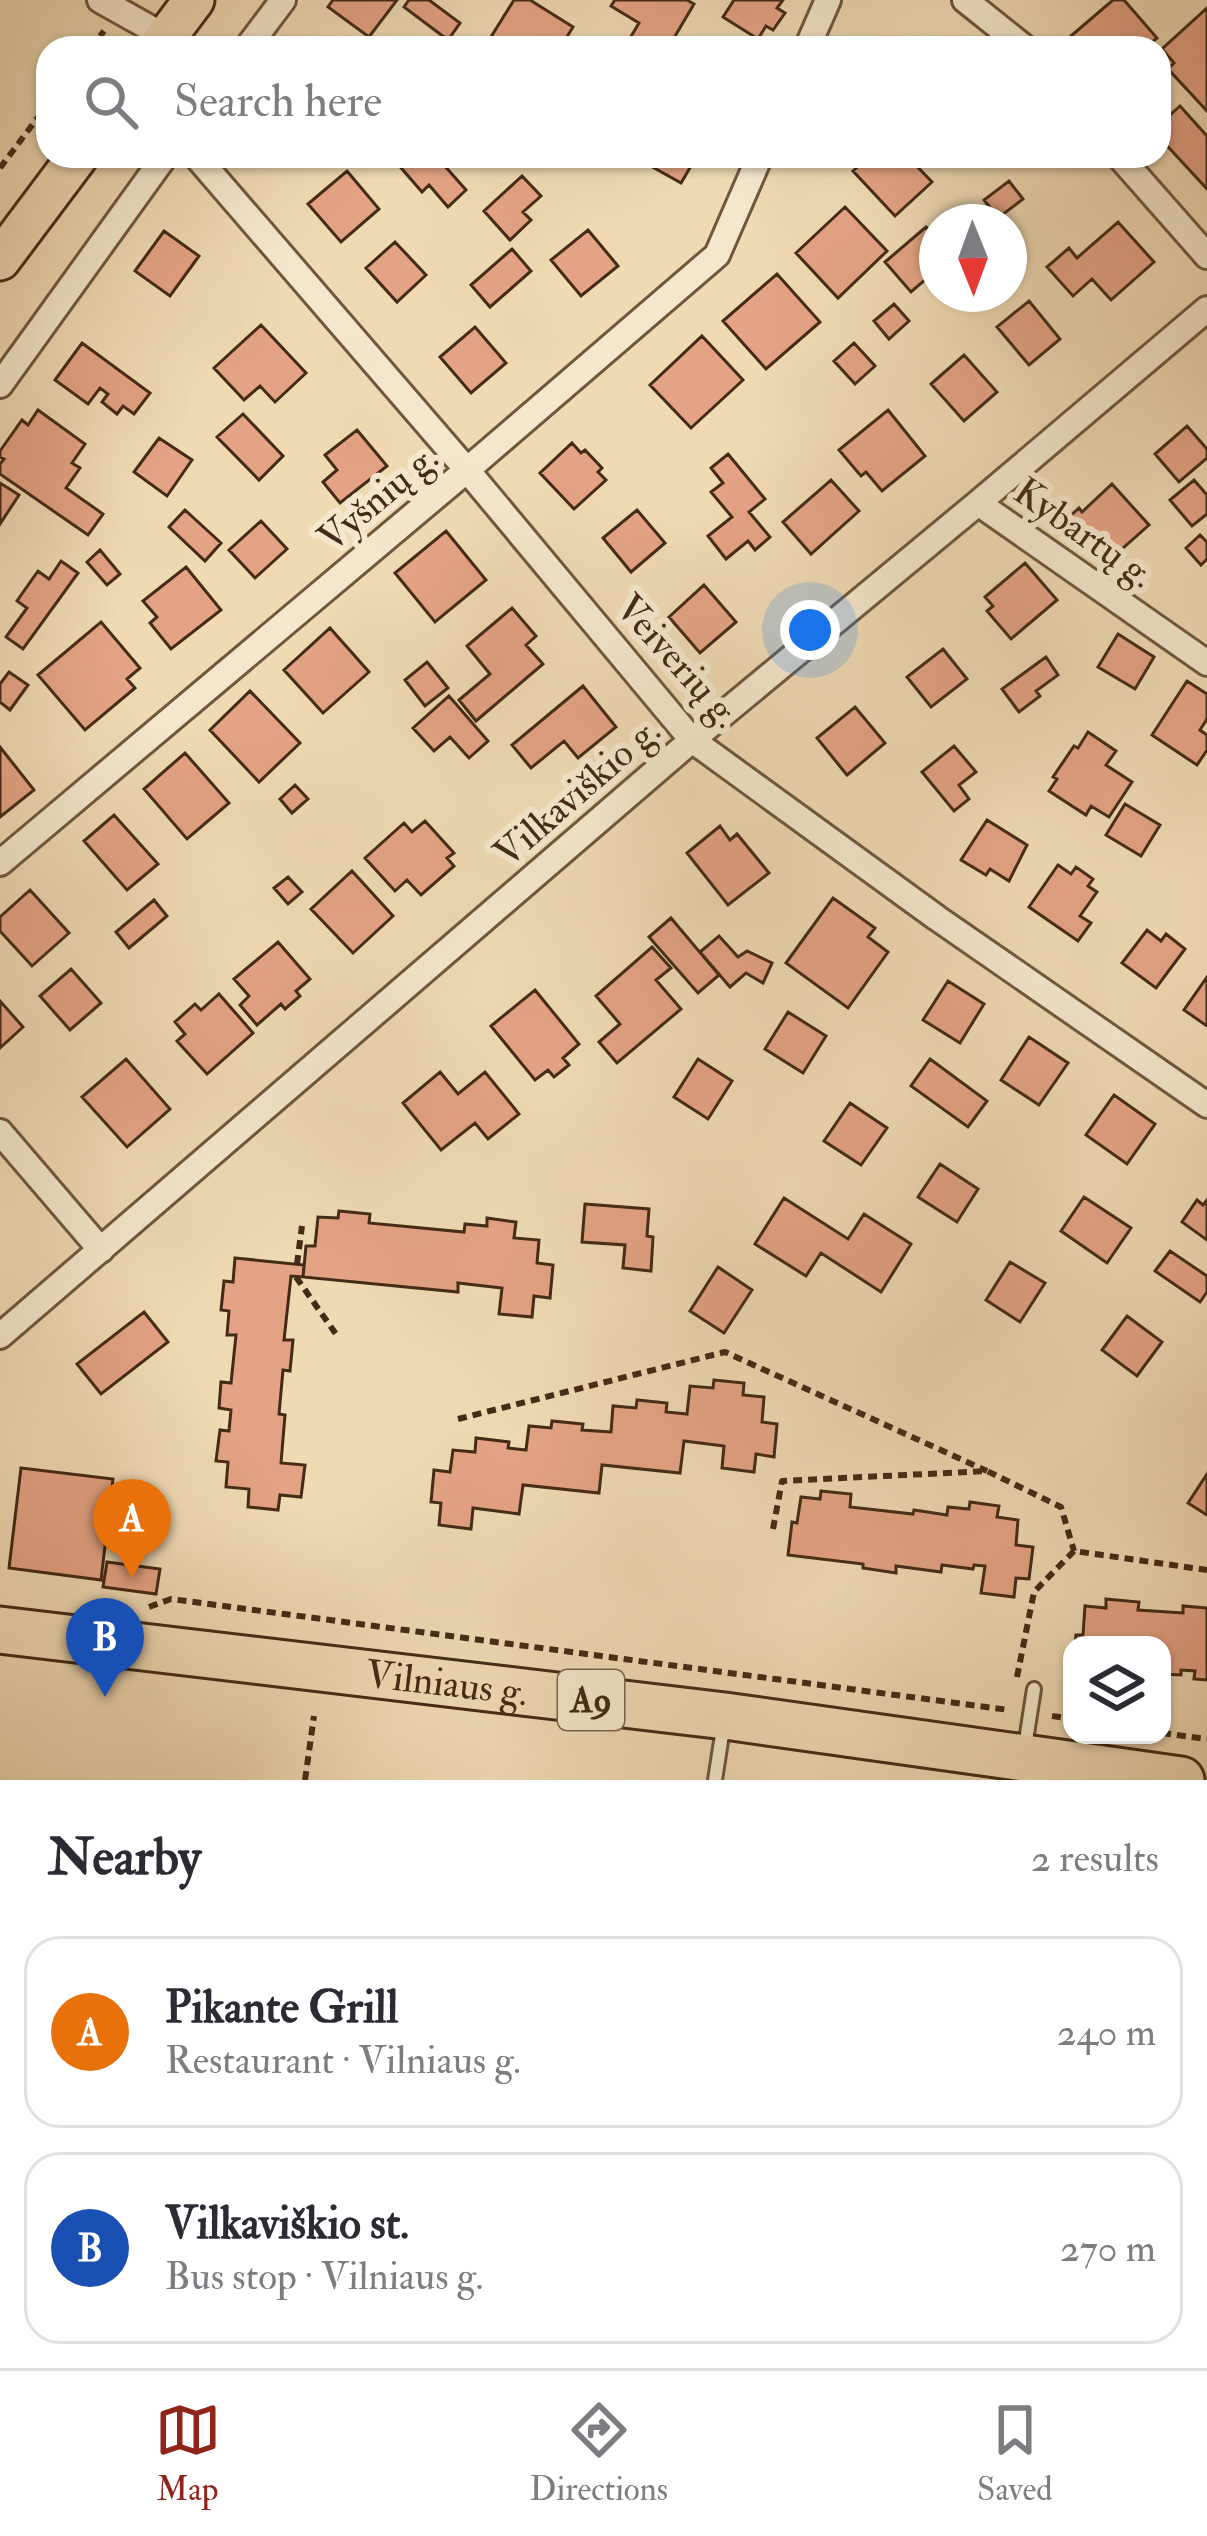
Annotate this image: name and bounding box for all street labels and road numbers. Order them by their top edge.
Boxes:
street label: Vyšnių g. [308,434,448,562]
street label: Kybartų g. [1004,467,1164,599]
street label: Veiverių g. [605,584,751,738]
street label: Vilkaviškio g. [484,706,670,878]
street label: Vilniaus g. [363,1649,531,1717]
road number: A9 [558,1670,624,1730]

